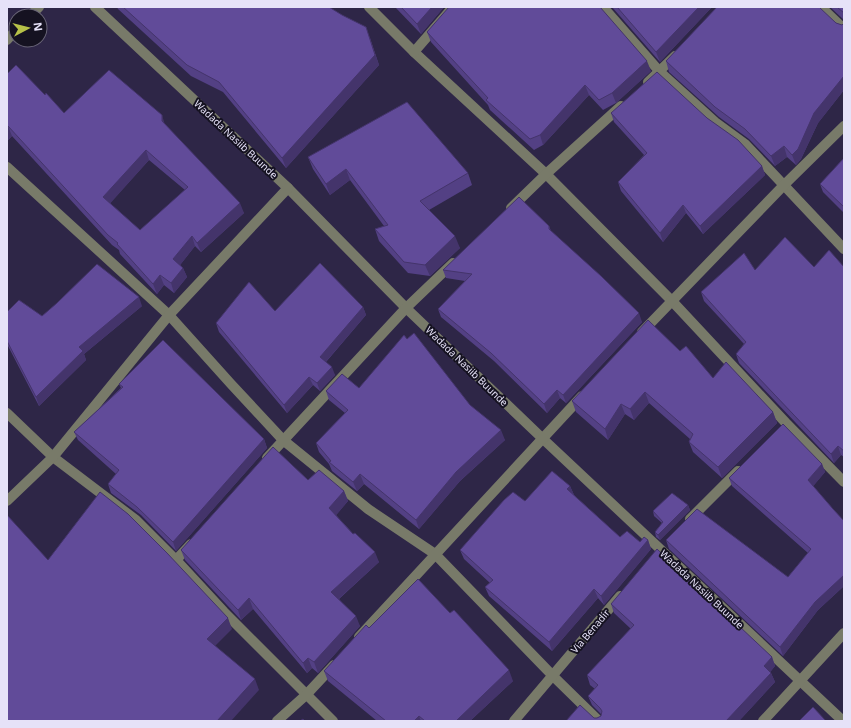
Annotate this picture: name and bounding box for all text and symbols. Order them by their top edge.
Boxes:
north arrow [8,8,48,48]
text: N [30,21,46,32]
street label: Wadada Nasiib Buunde [191,97,281,182]
street label: Wadada Nasiib Buunde [423,323,512,409]
street label: Wadada Nasiib Buunde [657,547,747,632]
street label: Via Benadir [567,606,613,656]

